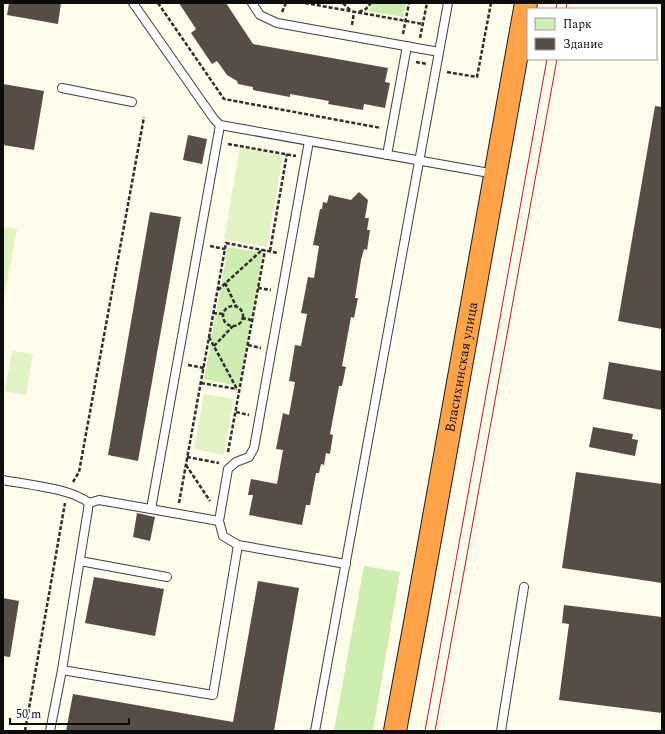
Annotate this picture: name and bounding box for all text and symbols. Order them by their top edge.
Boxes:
legend [527,8,657,60]
text: Парк [563,15,592,34]
text: Здание [563,35,603,54]
street label: Власихинская улица [439,300,483,434]
scale bar [10,700,129,726]
text: 50 m [16,705,41,724]

